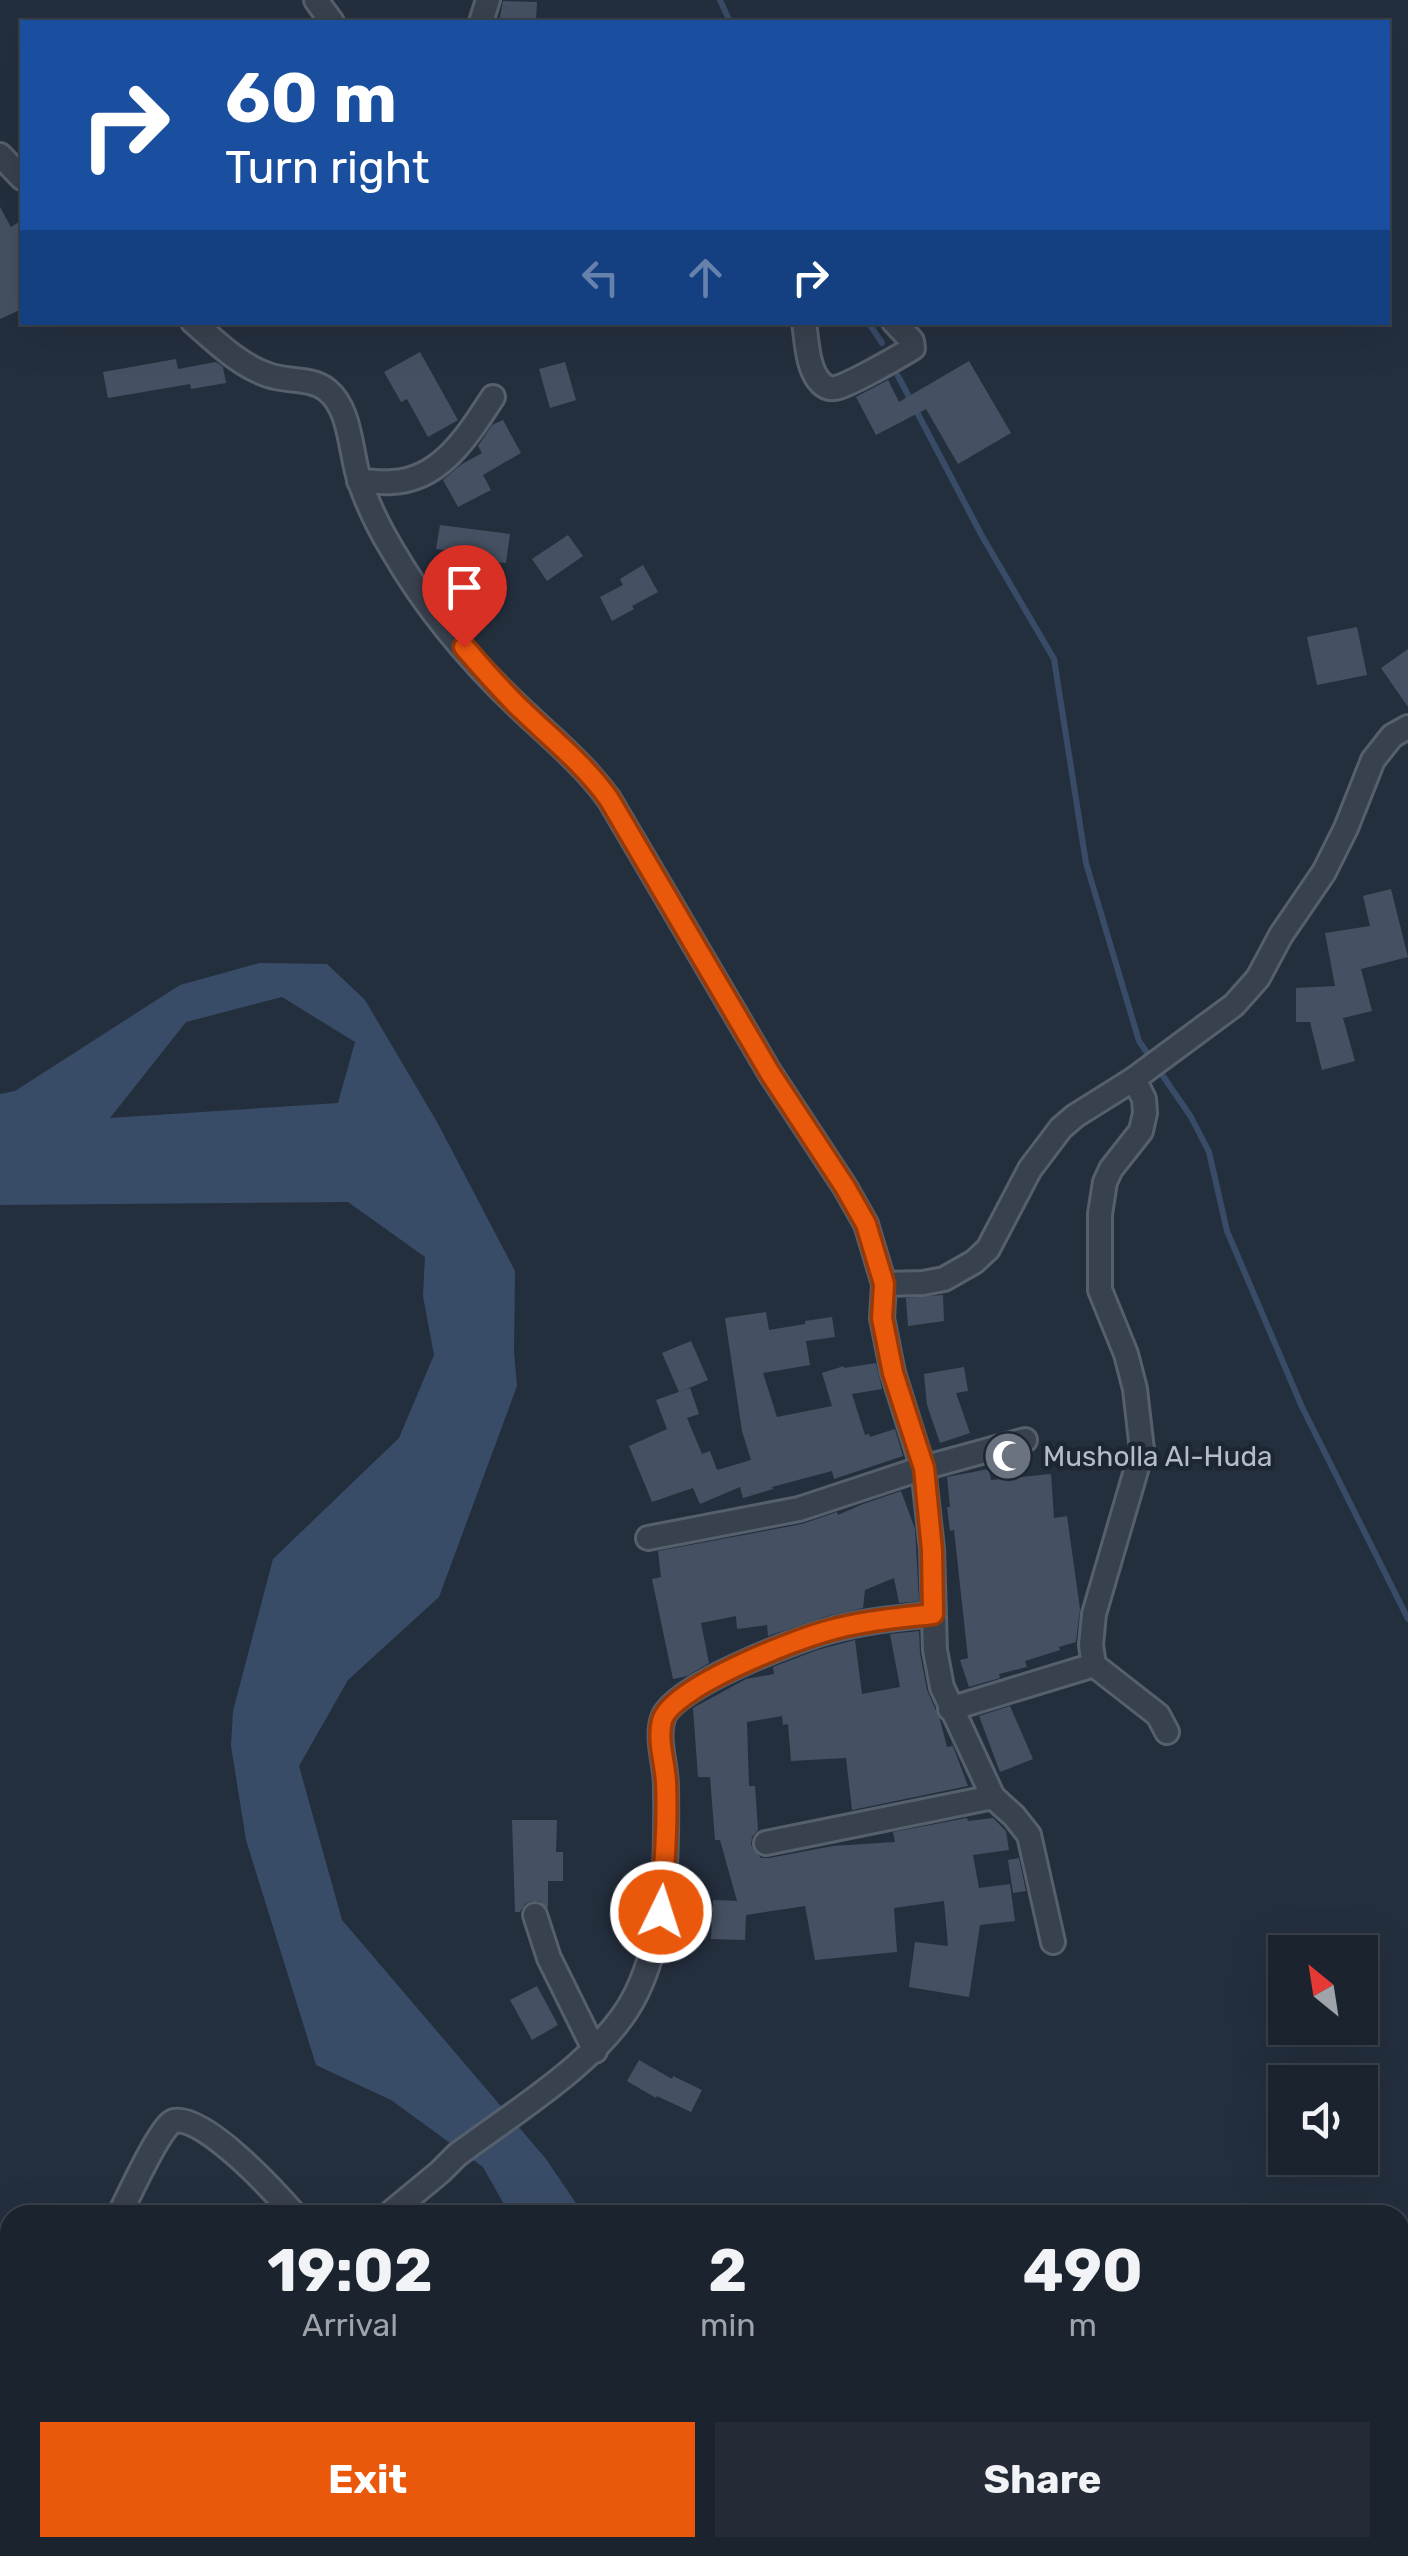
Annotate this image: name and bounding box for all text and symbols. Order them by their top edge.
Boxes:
text: 60 m [225,57,397,140]
icon: right [60,60,190,190]
text: Turn right [225,141,429,194]
icon: left [573,250,628,305]
icon: ahead [678,250,733,305]
icon: right [783,250,838,305]
pin [422,545,507,648]
icon: arrive [437,560,492,615]
mosque icon: Musholla Al-Huda [982,1430,1034,1482]
place label: Musholla Al-Huda [1043,1440,1273,1473]
position arrow [609,1860,713,1964]
north arrow [1268,1935,1378,2045]
map controls [1268,1935,1378,2175]
button: sound [1268,2065,1378,2175]
text: 19:02 [267,2235,433,2306]
text: 2 [708,2235,747,2306]
text: 490 [1023,2235,1143,2306]
text: Arrival [302,2306,398,2344]
text: min [700,2306,756,2344]
text: m [1069,2306,1097,2344]
button: Exit [40,2422,695,2537]
button: Share [715,2422,1370,2537]

